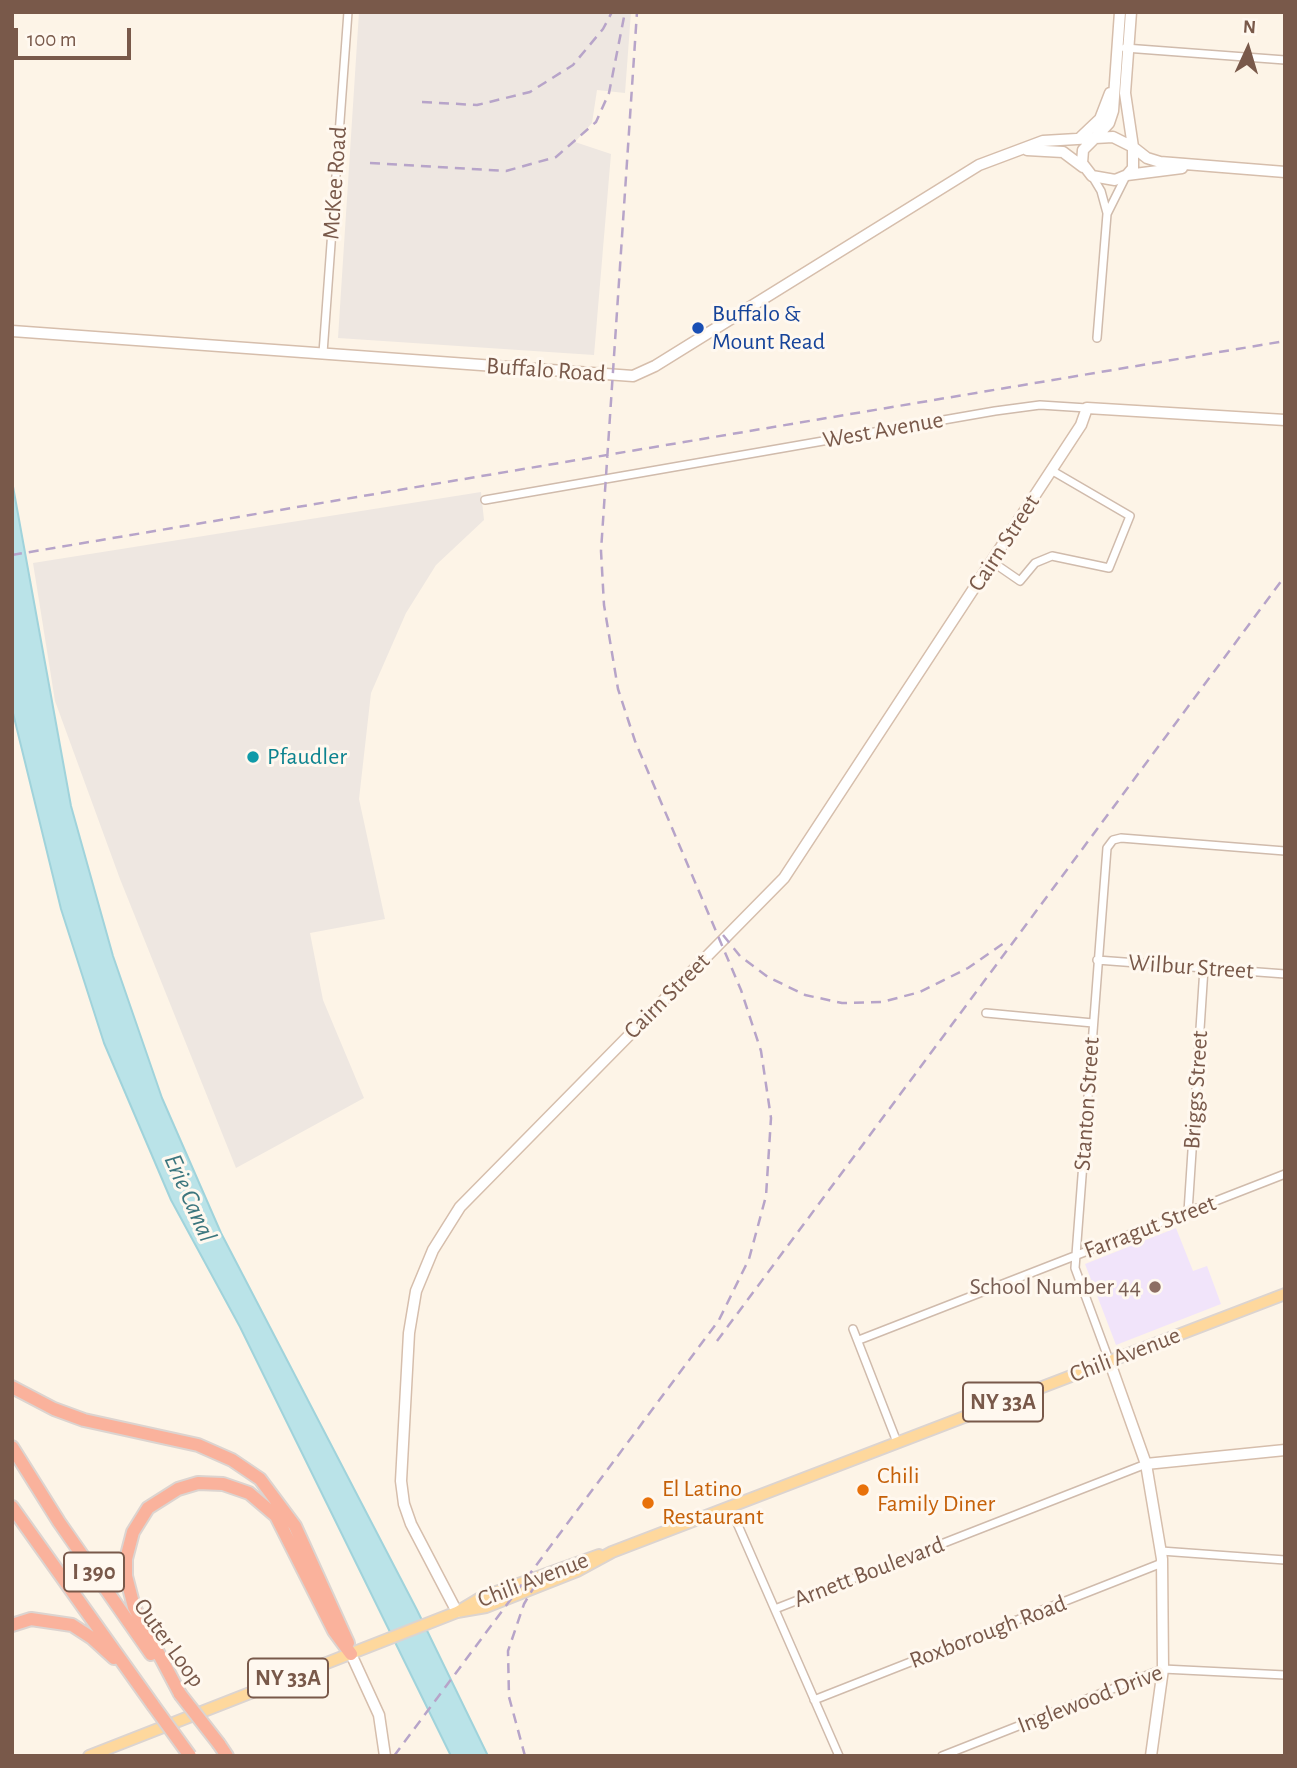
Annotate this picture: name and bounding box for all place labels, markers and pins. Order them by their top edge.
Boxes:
place label: Buffalo & Mount Read [712,300,825,356]
marker: Buffalo & Mount Read [690,320,706,336]
place label: Pfaudler [267,743,347,771]
marker: Pfaudler [245,749,261,765]
place label: School Number 44 [969,1273,1141,1301]
marker: School Number 44 [1147,1279,1163,1295]
place label: Chili Family Diner [877,1462,995,1518]
place label: El Latino Restaurant [662,1475,764,1531]
marker: Chili Family Diner [855,1482,871,1498]
marker: El Latino Restaurant [640,1495,656,1511]

